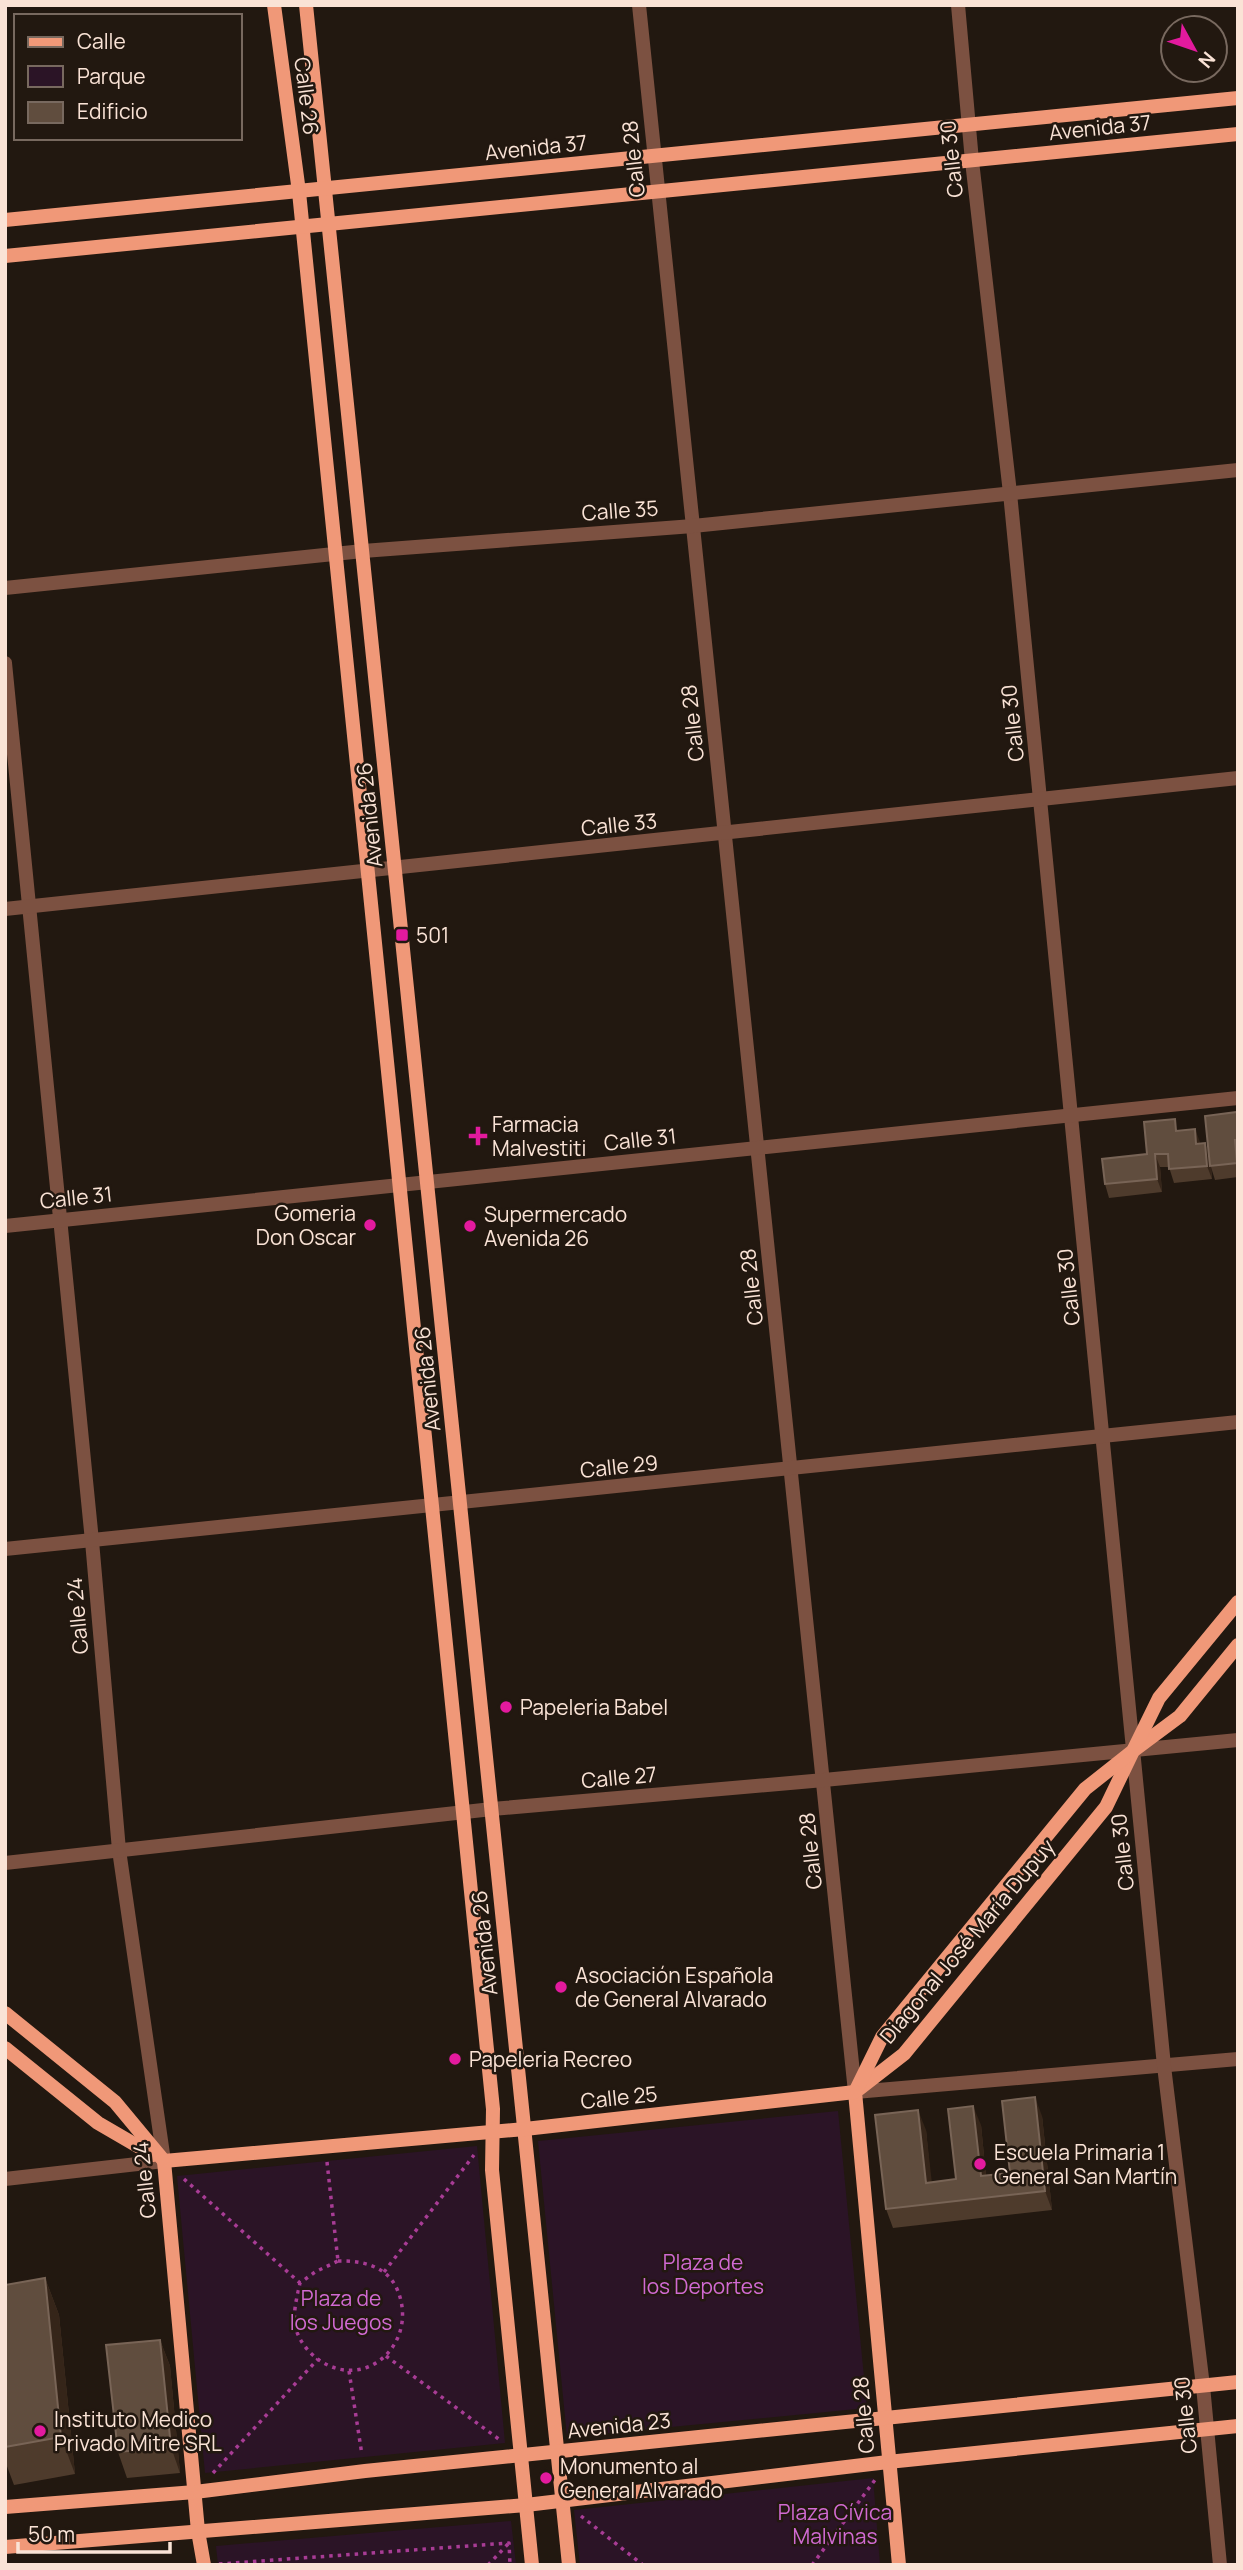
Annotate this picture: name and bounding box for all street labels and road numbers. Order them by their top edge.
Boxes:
street label: Calle 26 [288,56,326,136]
street label: Avenida 37 [1048,108,1152,146]
street label: Calle 28 [615,119,651,199]
street label: Calle 30 [933,119,969,199]
street label: Avenida 37 [484,128,588,166]
street label: Calle 35 [581,493,659,527]
street label: Calle 28 [674,683,710,763]
street label: Calle 30 [994,683,1030,763]
street label: Avenida 26 [350,761,388,869]
street label: Calle 33 [580,806,658,842]
street label: Calle 31 [602,1121,678,1157]
street label: Calle 31 [38,1179,114,1215]
street label: Calle 28 [733,1247,769,1327]
street label: Calle 30 [1050,1247,1086,1327]
street label: Avenida 26 [408,1325,446,1433]
street label: Calle 29 [579,1448,659,1484]
street label: Calle 24 [60,1576,94,1656]
street label: Calle 27 [580,1760,658,1794]
street label: Calle 28 [792,1811,828,1891]
street label: Calle 30 [1104,1812,1140,1892]
street label: Diagonal José María Dupuy [873,1833,1061,2049]
street label: Avenida 26 [465,1889,503,1997]
street label: Calle 25 [579,2079,659,2115]
street label: Calle 24 [126,2140,162,2220]
street label: Calle 28 [846,2375,880,2455]
street label: Calle 30 [1167,2375,1203,2455]
street label: Avenida 23 [566,2406,672,2444]

